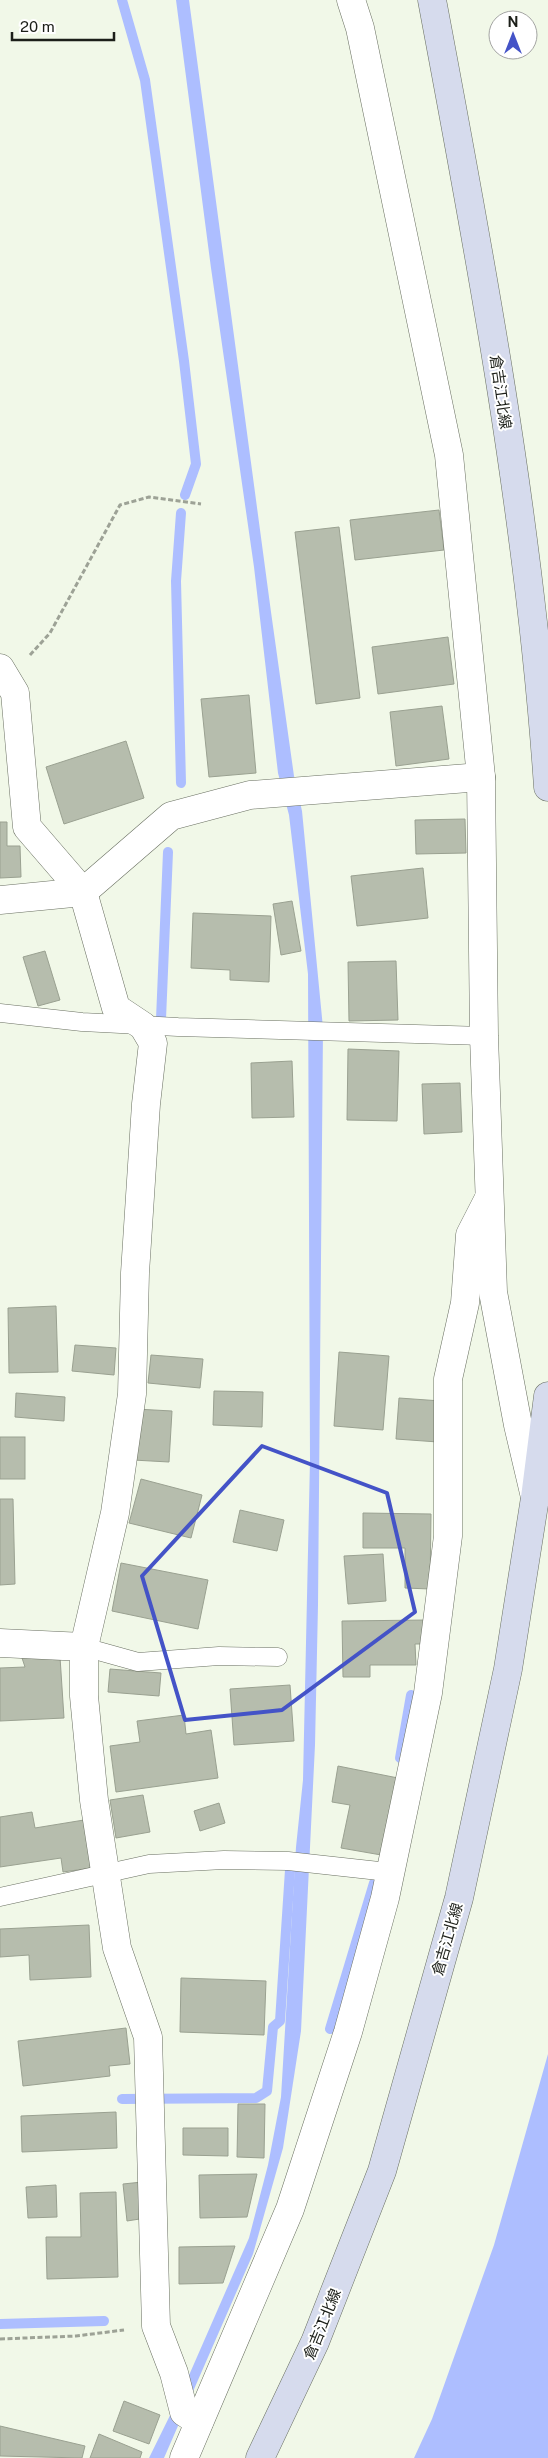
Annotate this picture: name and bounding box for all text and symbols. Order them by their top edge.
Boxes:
scale bar [12,10,115,42]
north arrow [488,10,538,60]
text: N [508,14,518,30]
text: 20 m [20,18,55,35]
street label: 倉吉江北線 [487,354,515,430]
street label: 倉吉江北線 [428,1901,466,1977]
street label: 倉吉江北線 [300,2286,344,2362]

